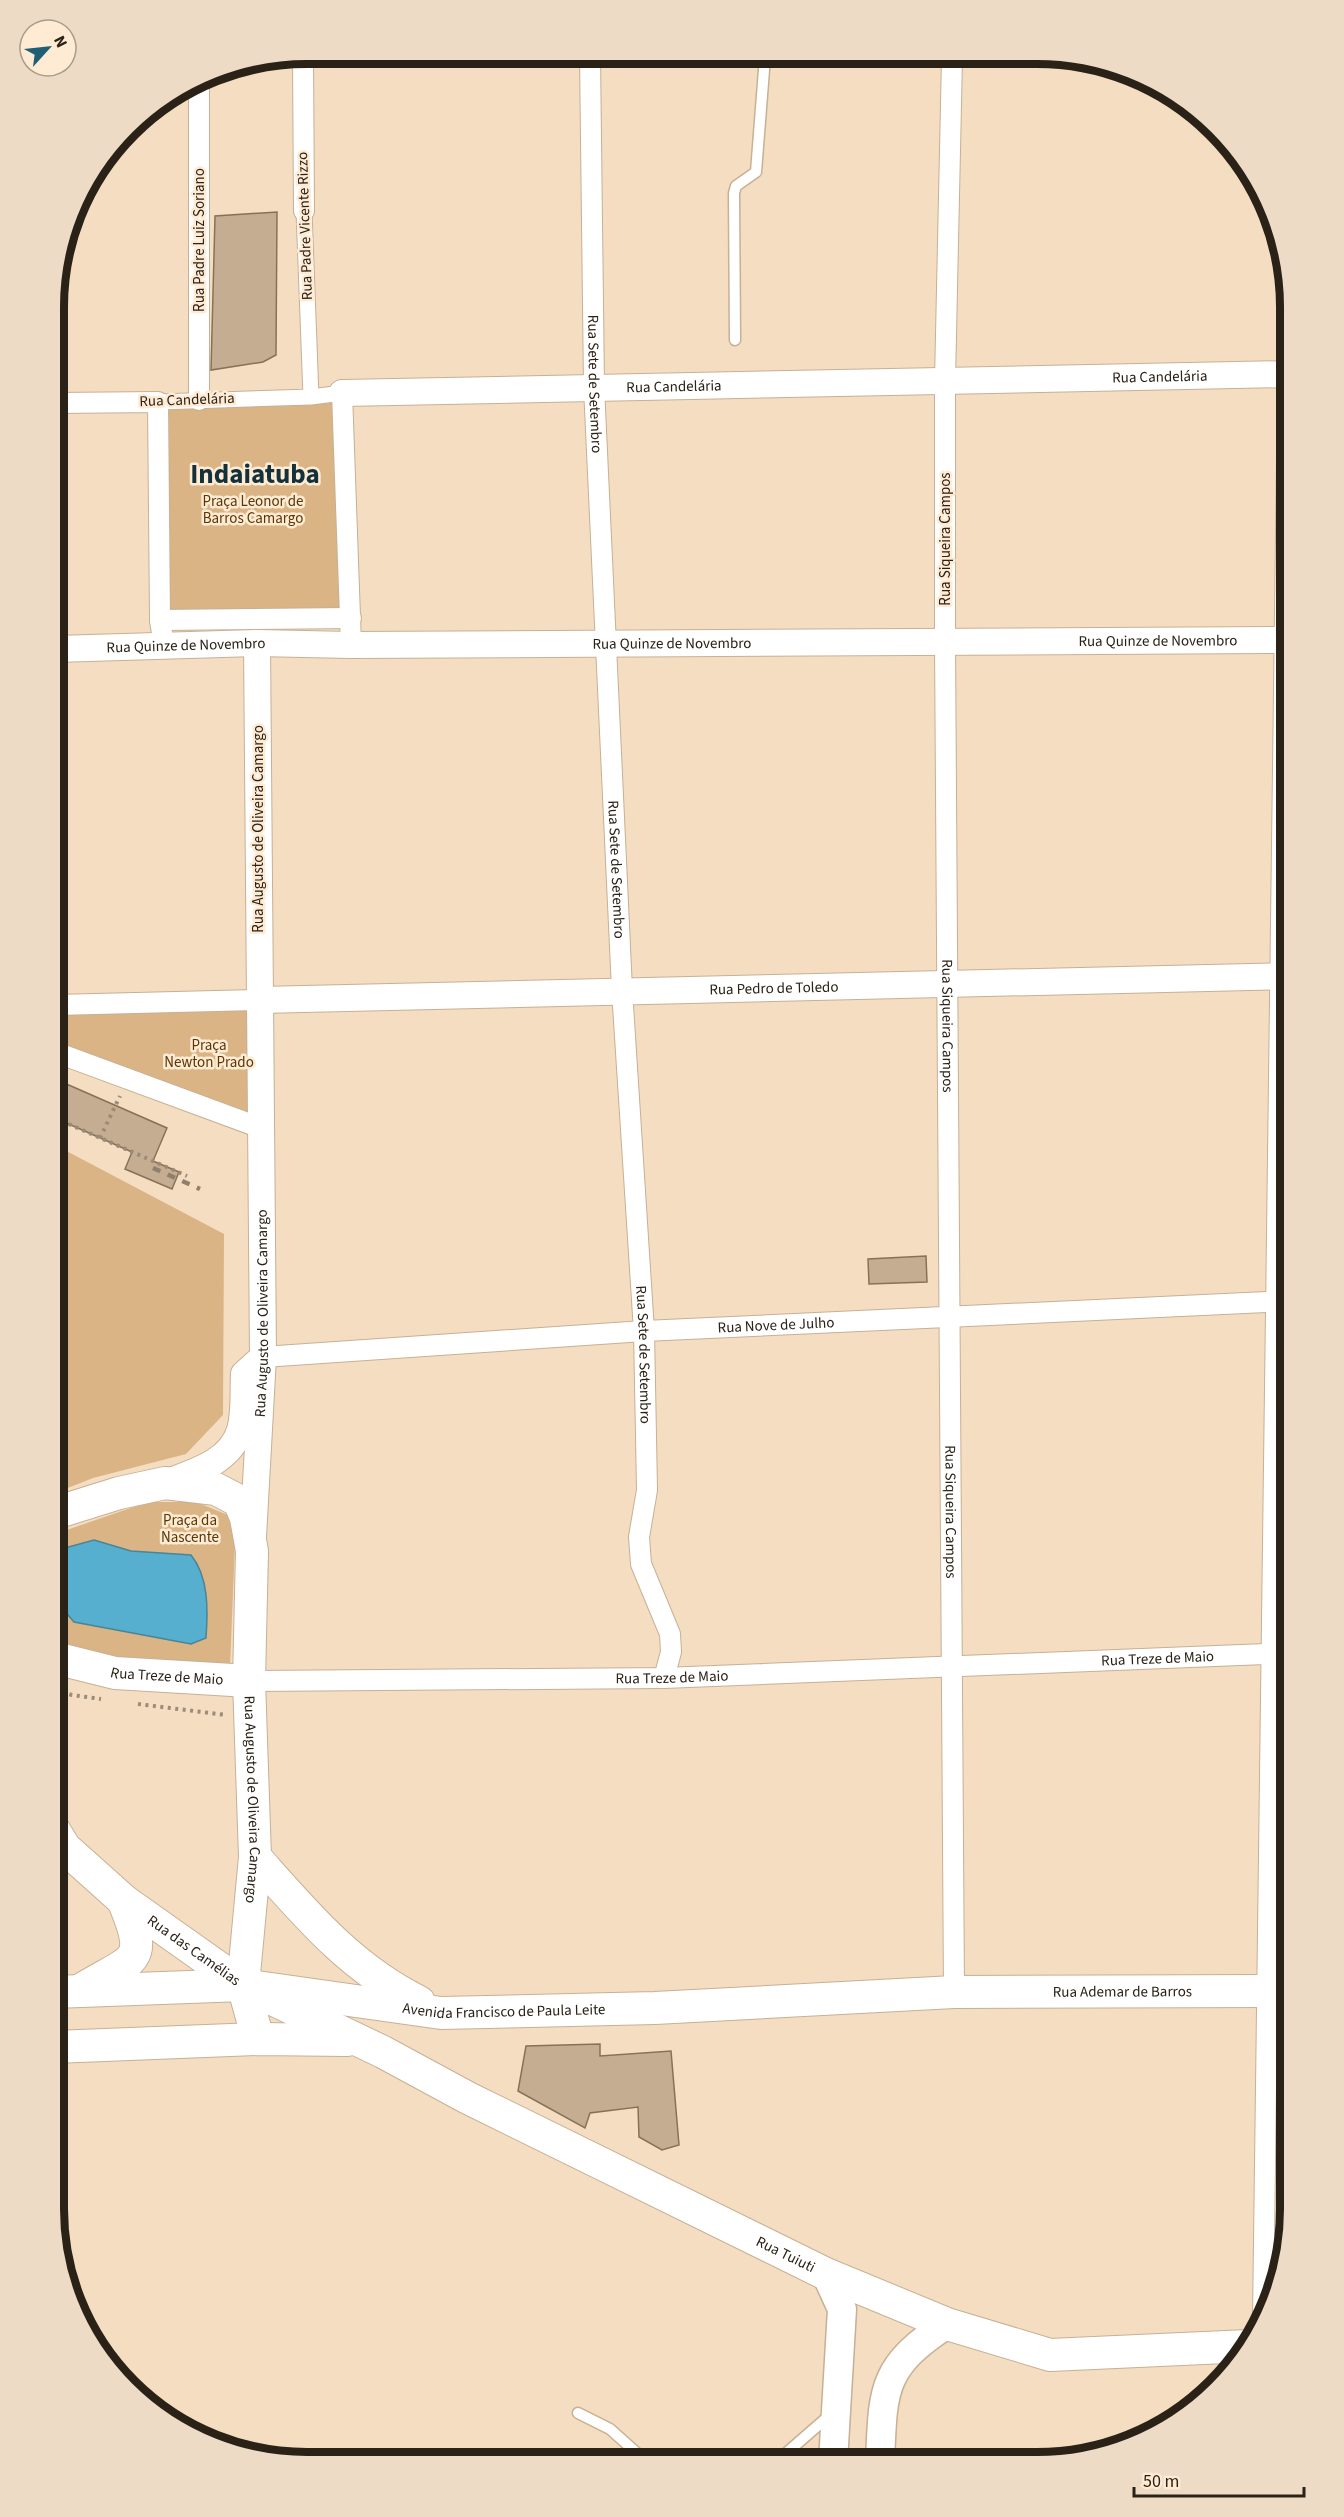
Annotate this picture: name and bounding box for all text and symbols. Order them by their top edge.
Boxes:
north arrow [18,18,78,78]
text: N [48,32,73,51]
street label: Rua Padre Vicente Rizzo [292,152,318,300]
street label: Rua Padre Luiz Soriano [189,168,210,312]
street label: Rua Sete de Setembro [583,315,608,454]
street label: Rua Candelária [1112,365,1208,388]
street label: Rua Candelária [626,375,722,398]
street label: Rua Candelária [139,388,235,412]
district label: Indaiatuba [190,455,320,494]
street label: Rua Siqueira Campos [935,472,956,606]
park label: Praça Leonor de Barros Camargo [202,491,304,529]
street label: Rua Quinze de Novembro [1078,630,1237,652]
street label: Rua Quinze de Novembro [106,632,266,658]
street label: Rua Quinze de Novembro [592,632,751,654]
street label: Rua Augusto de Oliveira Camargo [248,725,269,933]
street label: Rua Sete de Setembro [603,800,630,939]
street label: Rua Siqueira Campos [937,959,959,1093]
street label: Rua Pedro de Toledo [709,976,839,1000]
park label: Praça Newton Prado [164,1035,254,1073]
street label: Rua Augusto de Oliveira Camargo [249,1209,274,1418]
street label: Rua Sete de Setembro [631,1285,656,1424]
street label: Rua Nove de Julho [717,1312,835,1338]
street label: Rua Siqueira Campos [940,1445,962,1579]
park label: Praça da Nascente [161,1510,219,1548]
street label: Rua Treze de Maio [1101,1646,1214,1671]
street label: Rua Treze de Maio [108,1662,224,1690]
street label: Rua Treze de Maio [615,1665,729,1689]
street label: Rua Augusto de Oliveira Camargo [239,1695,266,1904]
street label: Rua das Camélias [143,1910,245,1991]
street label: Rua Ademar de Barros [1053,1981,1192,2002]
street label: Avenida Francisco de Paula Leite [401,1997,606,2024]
street label: Rua Tuiuti [753,2231,819,2278]
scale bar [1134,2460,1304,2498]
text: 50 m [1143,2469,1179,2494]

